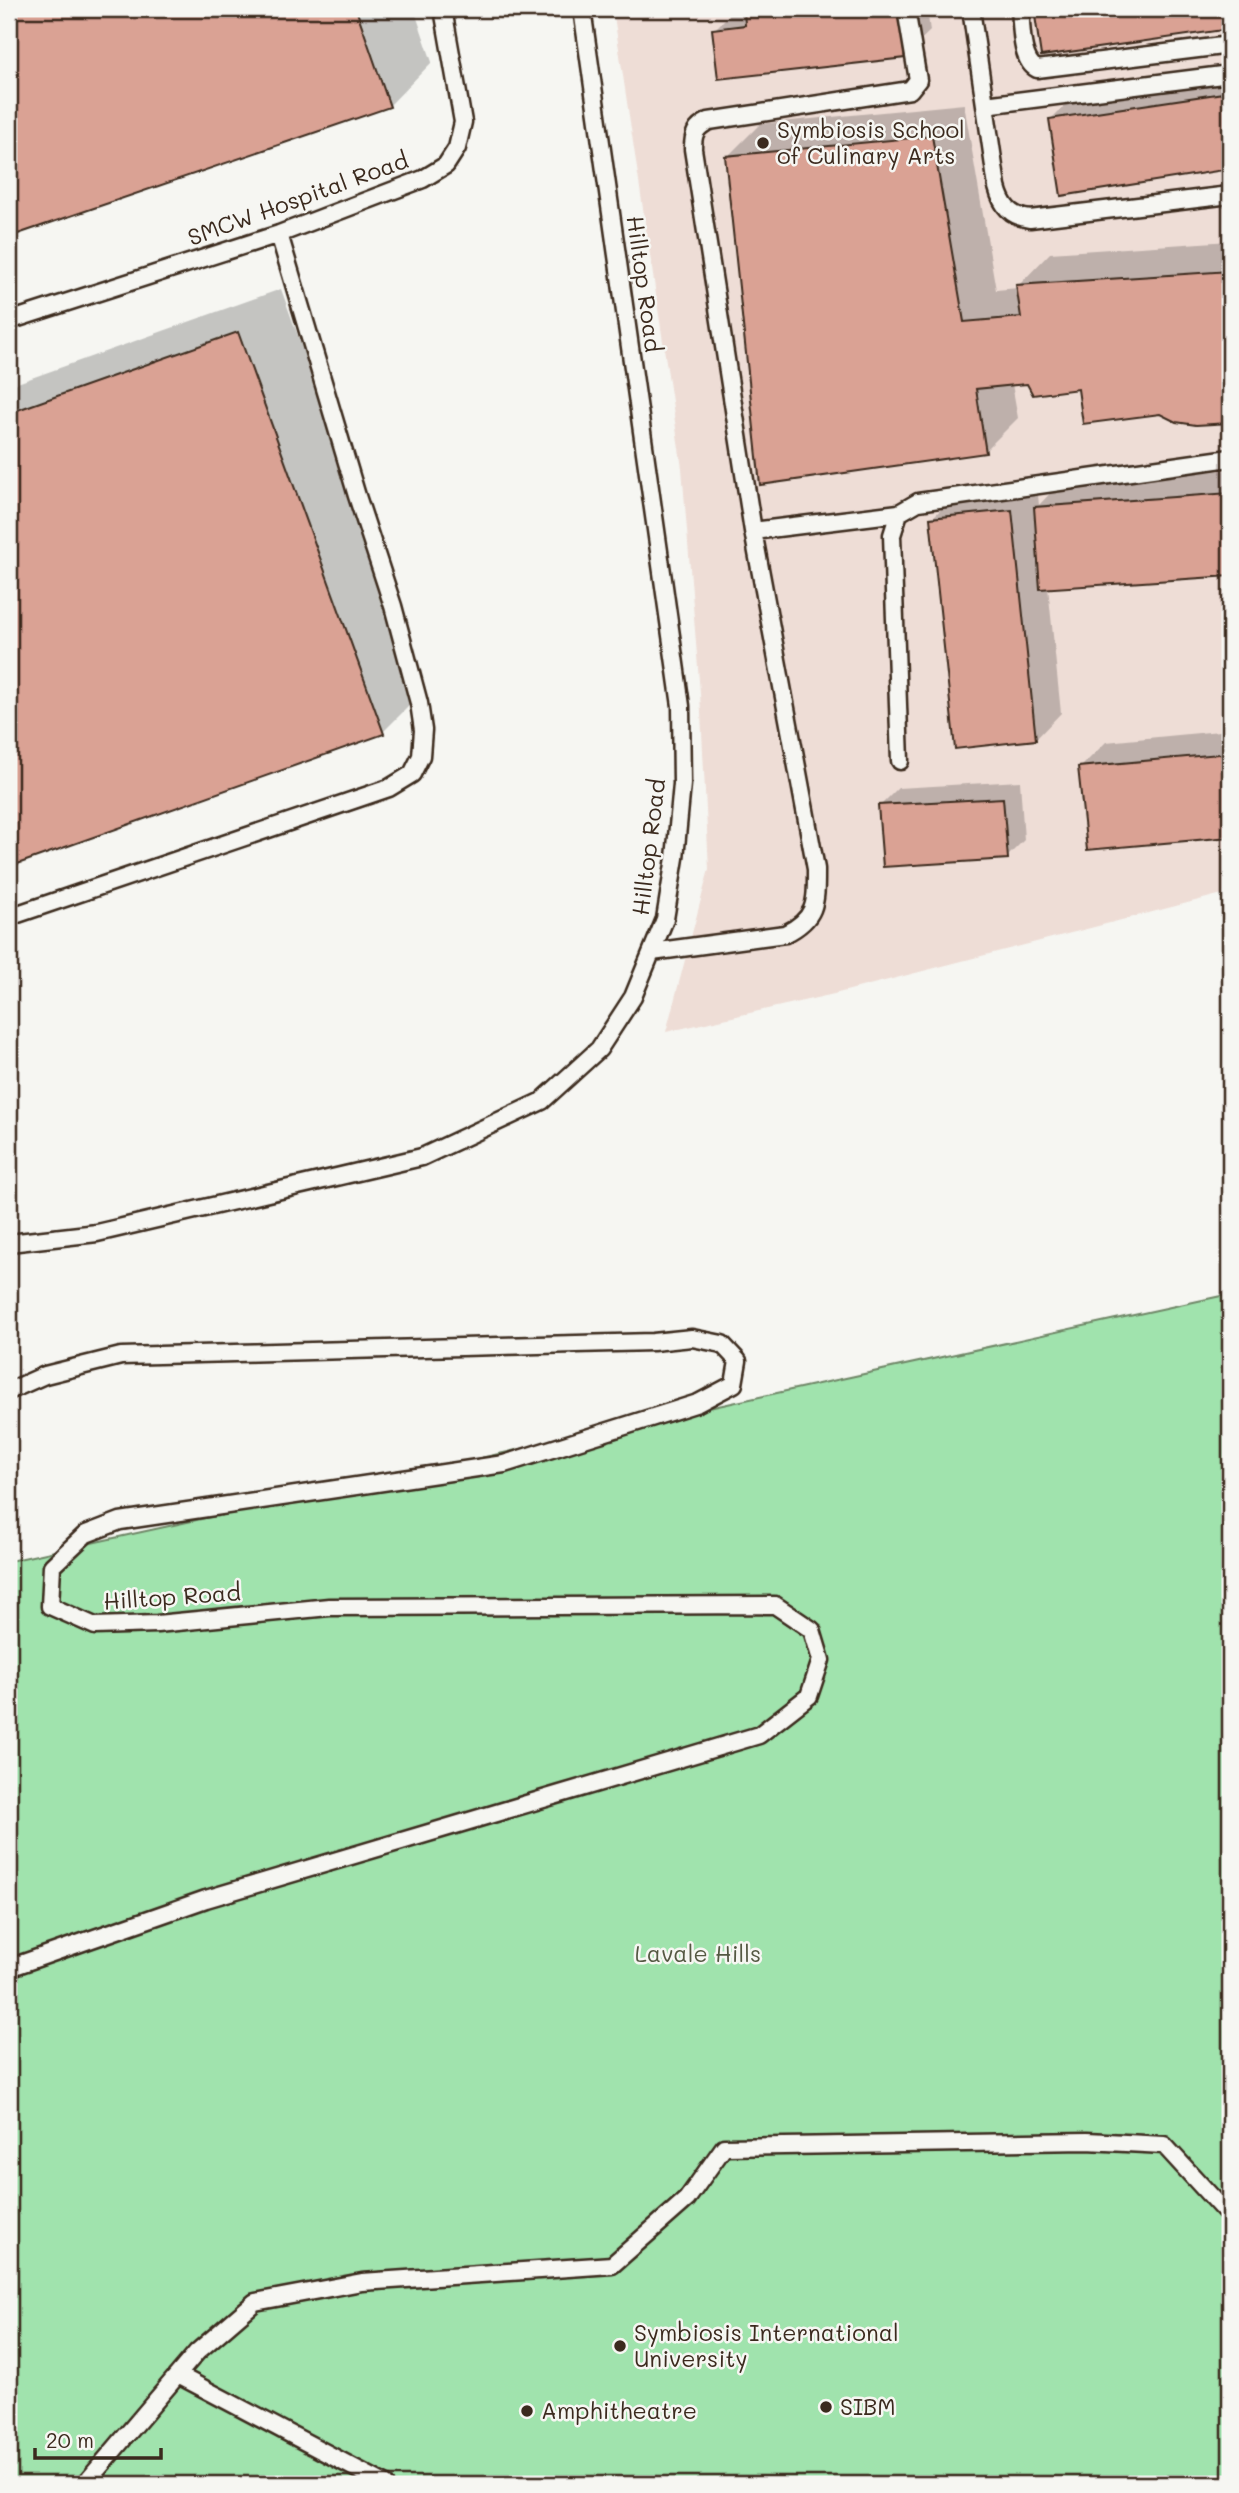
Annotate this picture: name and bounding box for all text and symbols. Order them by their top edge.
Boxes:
place label: Symbiosis School of Culinary Arts [777,114,965,170]
marker: Symbiosis School of Culinary Arts [755,135,771,151]
street label: SMCW Hospital Road [183,144,412,252]
street label: Hilltop Road [621,214,669,354]
street label: Hilltop Road [625,777,671,917]
street label: Hilltop Road [102,1576,242,1616]
park label: Lavale Hills [635,1938,761,1968]
place label: Symbiosis International University [634,2317,899,2373]
marker: Symbiosis International University [612,2338,628,2354]
place label: SIBM [840,2391,896,2421]
place label: Amphitheatre [541,2395,697,2425]
marker: SIBM [818,2399,834,2415]
marker: Amphitheatre [519,2403,535,2419]
scale bar [35,2416,161,2460]
text: 20 m [46,2426,94,2453]

